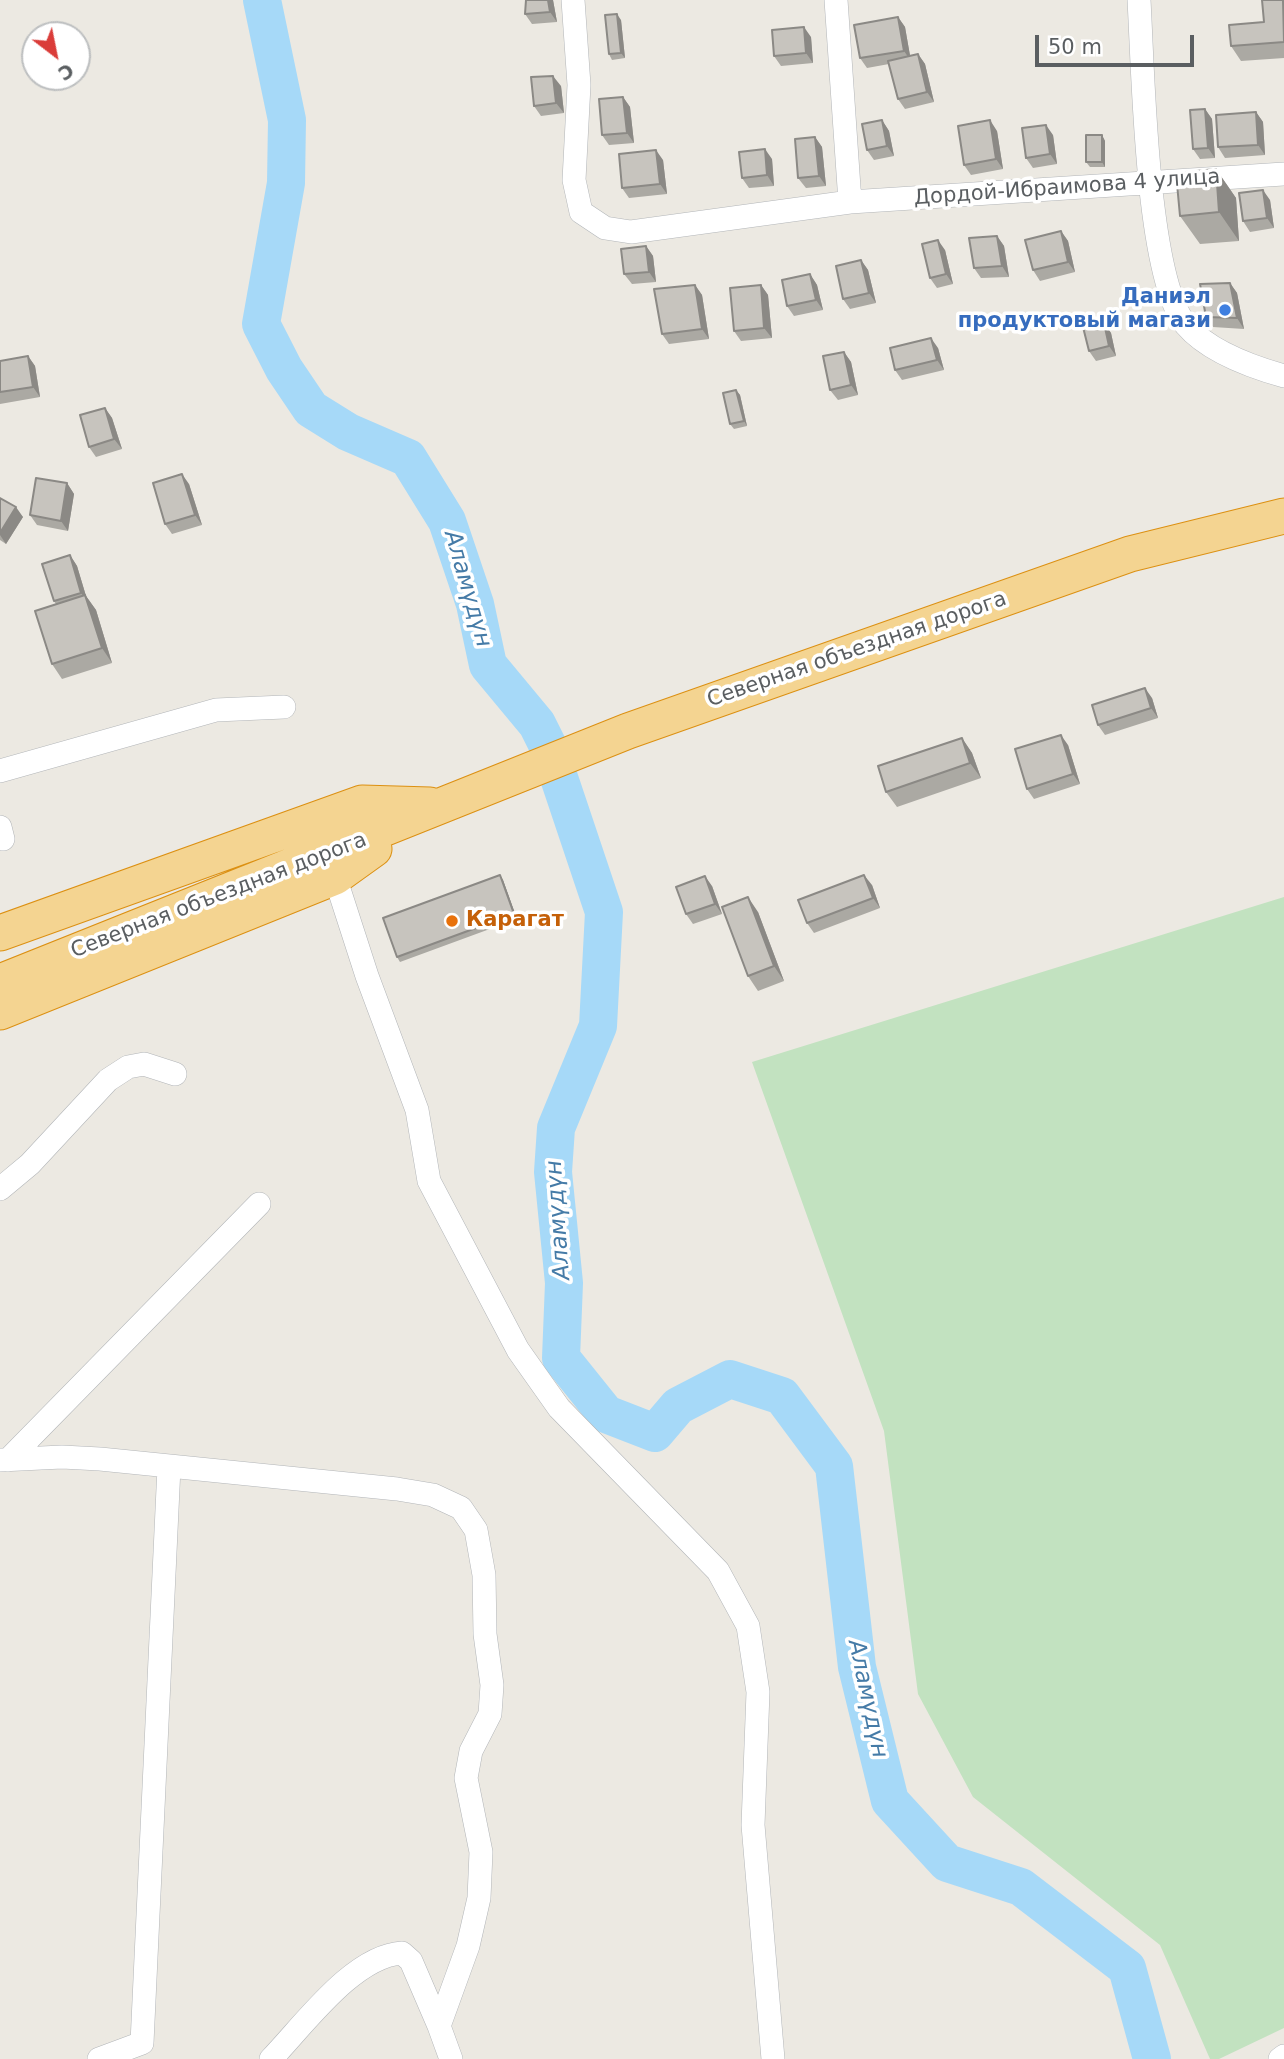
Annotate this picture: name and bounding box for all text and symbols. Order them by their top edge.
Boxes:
north arrow [21,21,91,91]
scale bar [1039,21,1198,65]
text: 50 m [1048,35,1102,59]
text: С [54,59,78,85]
street label: Дордой-Ибраимова 4 улица [913,165,1221,211]
place label: Даниэл продуктовый магази [958,285,1211,335]
marker: Даниэл продуктовый магази [1217,302,1233,318]
water label: Аламүдүн [437,528,497,650]
street label: Северная объездная дорога [704,587,1010,713]
street label: Северная объездная дорога [68,828,370,964]
place label: Карагат [466,908,564,934]
marker: Карагат [444,913,460,929]
water label: Аламүдүн [541,1159,577,1281]
water label: Аламүдүн [841,1637,893,1761]

